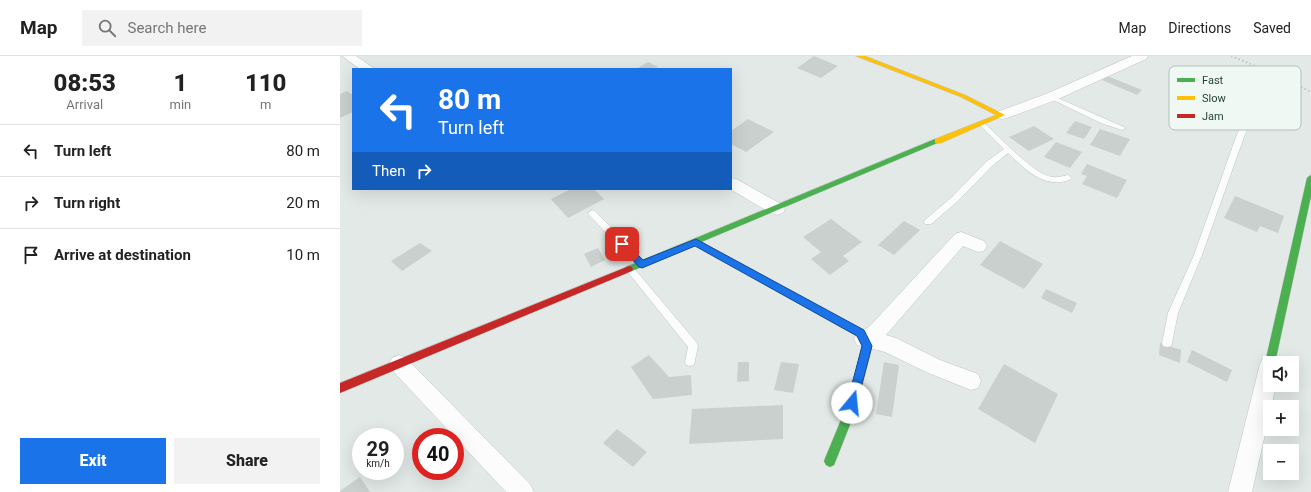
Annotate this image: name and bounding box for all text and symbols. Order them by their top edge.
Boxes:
search box [82,10,362,46]
text: Map [20,16,58,39]
icon: search [96,17,118,39]
text: Search here [128,19,206,37]
text: Map [1119,20,1146,36]
text: Directions [1168,20,1231,36]
text: Saved [1253,20,1291,36]
legend [1169,66,1301,130]
text: 08:53 [54,69,116,97]
text: 1 [173,69,187,97]
text: 110 [245,69,286,97]
text: Fast [1202,74,1224,87]
text: 80 m [438,83,501,116]
icon: left [372,84,424,136]
text: Slow [1202,92,1226,105]
text: Arrival [66,97,103,112]
text: min [170,97,191,112]
text: m [260,97,271,112]
text: Jam [1202,110,1224,123]
text: Turn left [438,117,504,138]
icon: left [20,140,42,162]
text: Turn left [54,142,111,160]
text: 80 m [286,142,320,160]
icon: right [413,160,435,182]
text: Then [372,162,405,180]
icon: right [20,192,42,214]
text: Turn right [54,194,120,212]
text: 20 m [286,194,320,212]
pin [605,227,639,261]
icon: arrive [611,233,633,255]
icon: arrive [20,244,42,266]
text: Arrive at destination [54,246,191,264]
text: 10 m [286,246,320,264]
map controls [1263,356,1299,480]
button: sound [1263,356,1299,392]
position arrow [831,382,873,424]
button: + [1263,400,1299,436]
speed limit sign: 40 [412,428,464,480]
text: 29 [367,437,389,461]
button: Exit [20,438,166,484]
button: Share [174,438,320,484]
button: − [1263,444,1299,480]
text: km/h [366,458,390,469]

